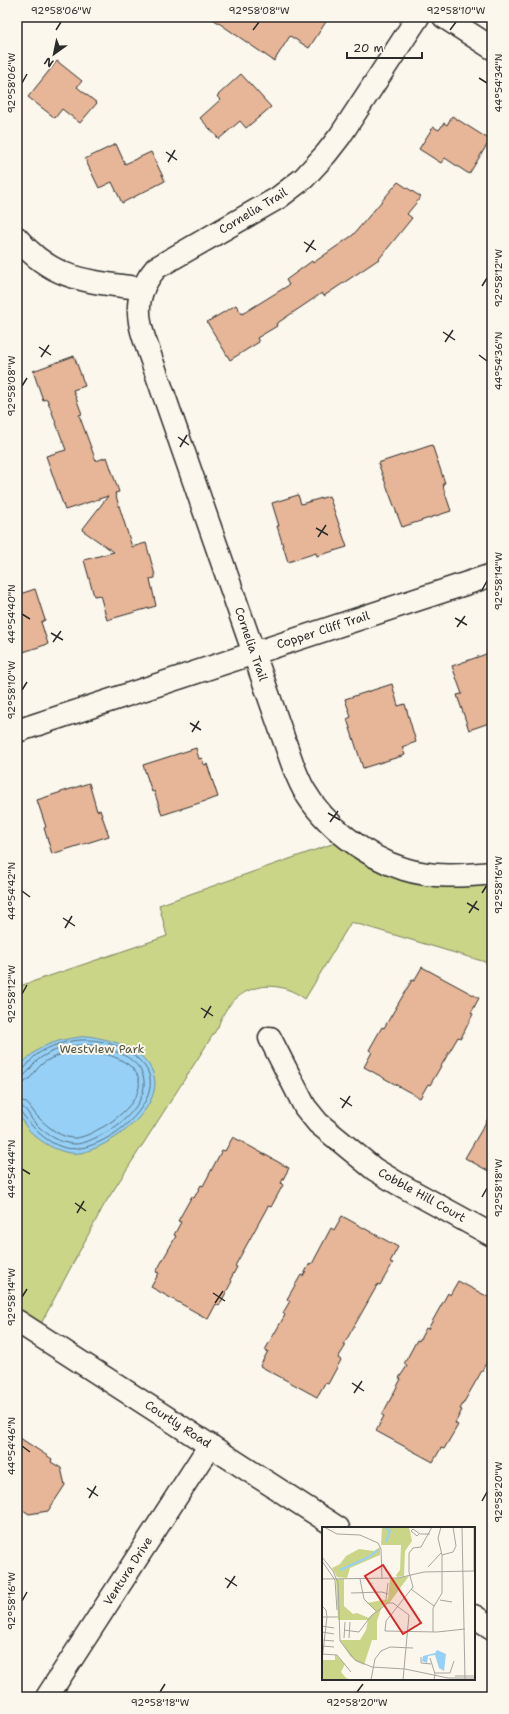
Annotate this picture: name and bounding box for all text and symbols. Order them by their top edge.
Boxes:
text: 92°58'06"W [31,4,92,17]
text: 92°58'08"W [228,4,290,17]
text: 92°58'10"W [427,4,486,17]
north arrow [34,34,74,74]
scale bar [347,34,422,60]
text: 20 m [353,40,384,56]
text: 92°58'06"W [5,52,18,113]
text: N [41,53,57,71]
text: 44°54'34"N [492,54,505,112]
street label: Cornelia Trail [216,184,291,238]
text: 92°58'12"W [492,248,505,307]
text: 44°54'36"N [492,332,505,390]
text: 92°58'08"W [5,355,18,417]
text: 92°58'14"W [492,551,505,610]
text: 44°54'40"N [5,584,18,644]
street label: Cornelia Trail [231,605,271,684]
street label: Copper Cliff Trail [274,607,372,653]
text: 92°58'10"W [5,660,18,719]
text: 92°58'16"W [492,856,505,914]
text: 44°54'42"N [5,862,18,920]
text: 92°58'12"W [5,964,18,1023]
park label: Westview Park [59,1041,145,1057]
text: 44°54'44"N [5,1140,18,1198]
text: 92°58'18"W [492,1158,505,1217]
street label: Cobble Hill Court [375,1164,469,1226]
text: 92°58'14"W [5,1267,18,1326]
street label: Courtly Road [142,1397,215,1452]
text: 44°54'46"N [5,1417,18,1475]
text: 92°58'20"W [492,1461,505,1523]
inset map [322,1527,475,1680]
street label: Ventura Drive [100,1533,156,1608]
text: 92°58'16"W [5,1572,18,1630]
text: 92°58'18"W [131,1696,190,1709]
text: 92°58'20"W [326,1696,388,1709]

